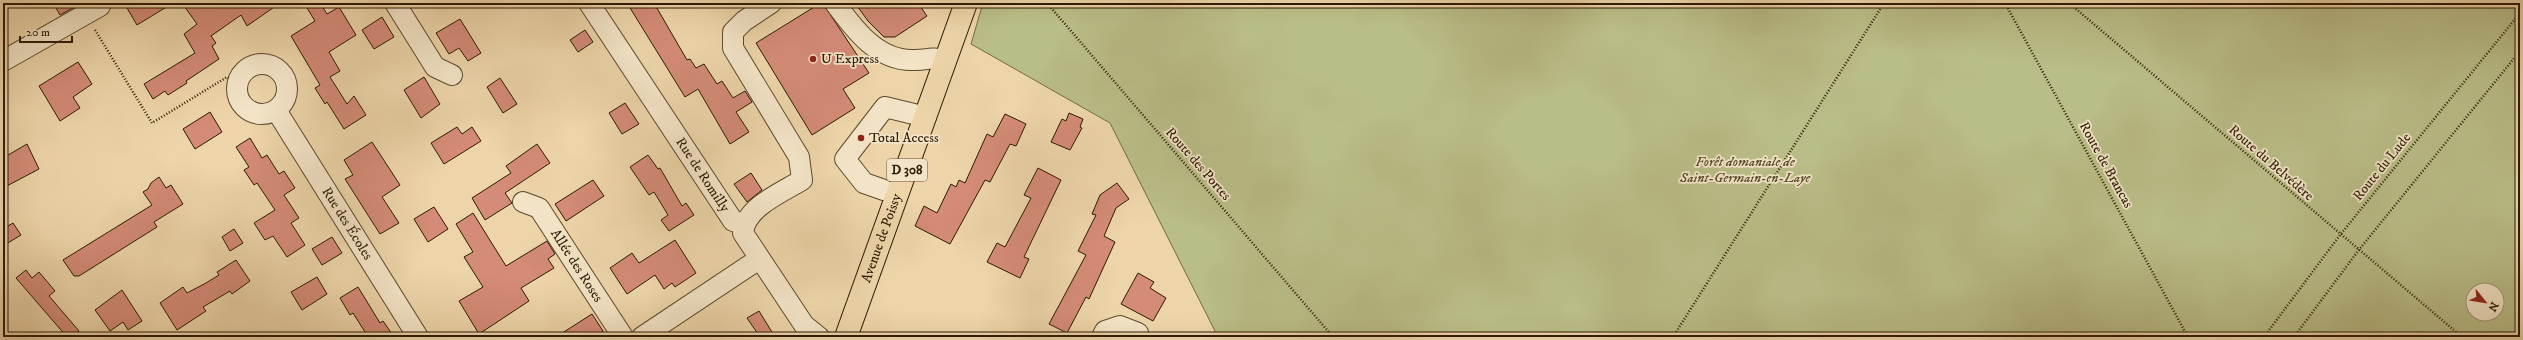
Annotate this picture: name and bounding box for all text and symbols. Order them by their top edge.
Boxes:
scale bar [20,18,72,44]
text: 20 m [26,25,50,40]
place label: U Express [821,50,879,68]
marker: U Express [808,54,818,64]
street label: Route de Brancas [2075,119,2137,212]
street label: Route du Belvédère [2225,121,2318,205]
street label: Route des Portes [1161,124,1235,205]
place label: Total Access [869,129,939,147]
street label: Route du Lude [2349,129,2415,205]
marker: Total Access [856,133,866,143]
street label: Rue de Romilly [671,134,734,216]
park label: Forêt domaniale de Saint-Germain-en-Laye [1679,153,1811,187]
road number: D 308 [887,159,927,181]
street label: Rue des Écoles [317,184,377,264]
street label: Avenue de Poissy [857,191,906,285]
street label: Allée des Roses [546,226,607,306]
north arrow [2465,282,2505,322]
text: N [2484,299,2501,314]

